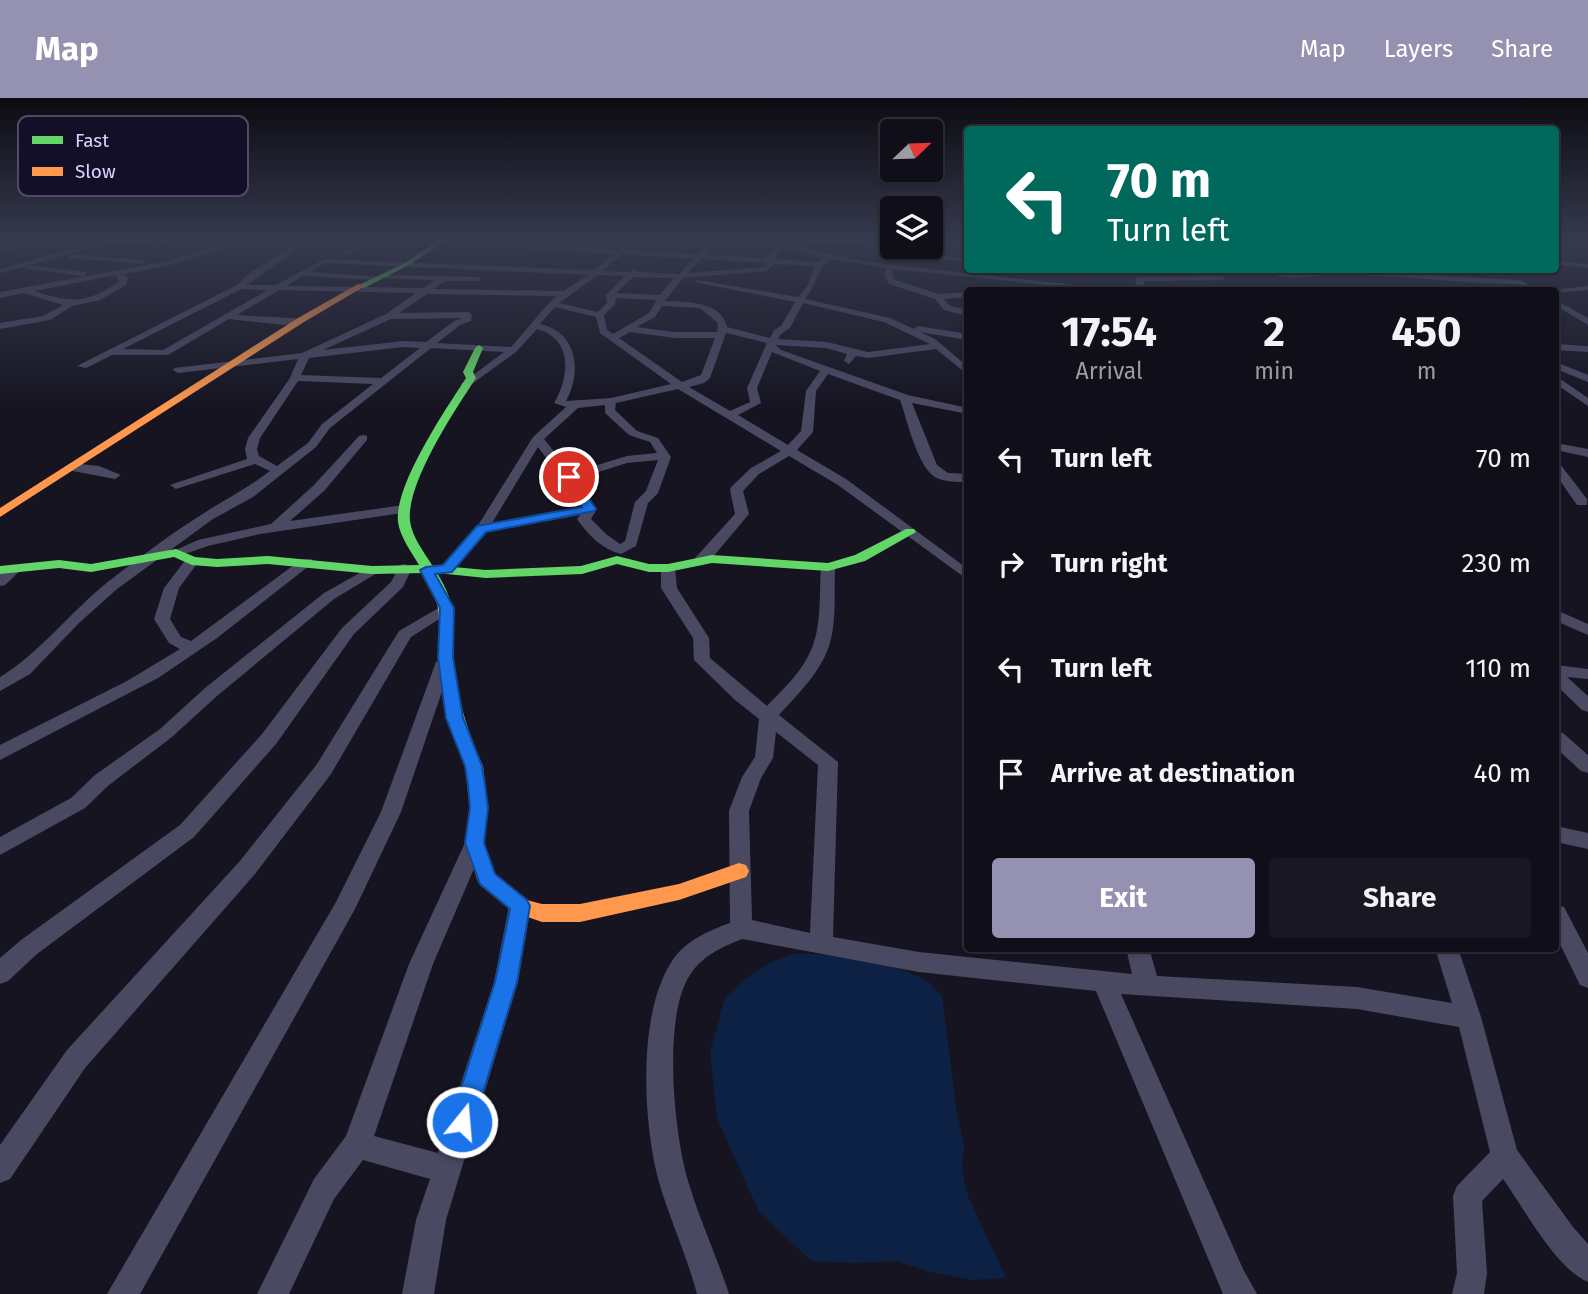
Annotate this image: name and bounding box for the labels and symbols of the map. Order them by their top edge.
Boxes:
legend [18,116,248,196]
north arrow [880,119,943,182]
text: Fast [75,129,109,152]
text: Slow [75,160,116,183]
pin [539,447,599,507]
position arrow [425,1085,499,1159]

